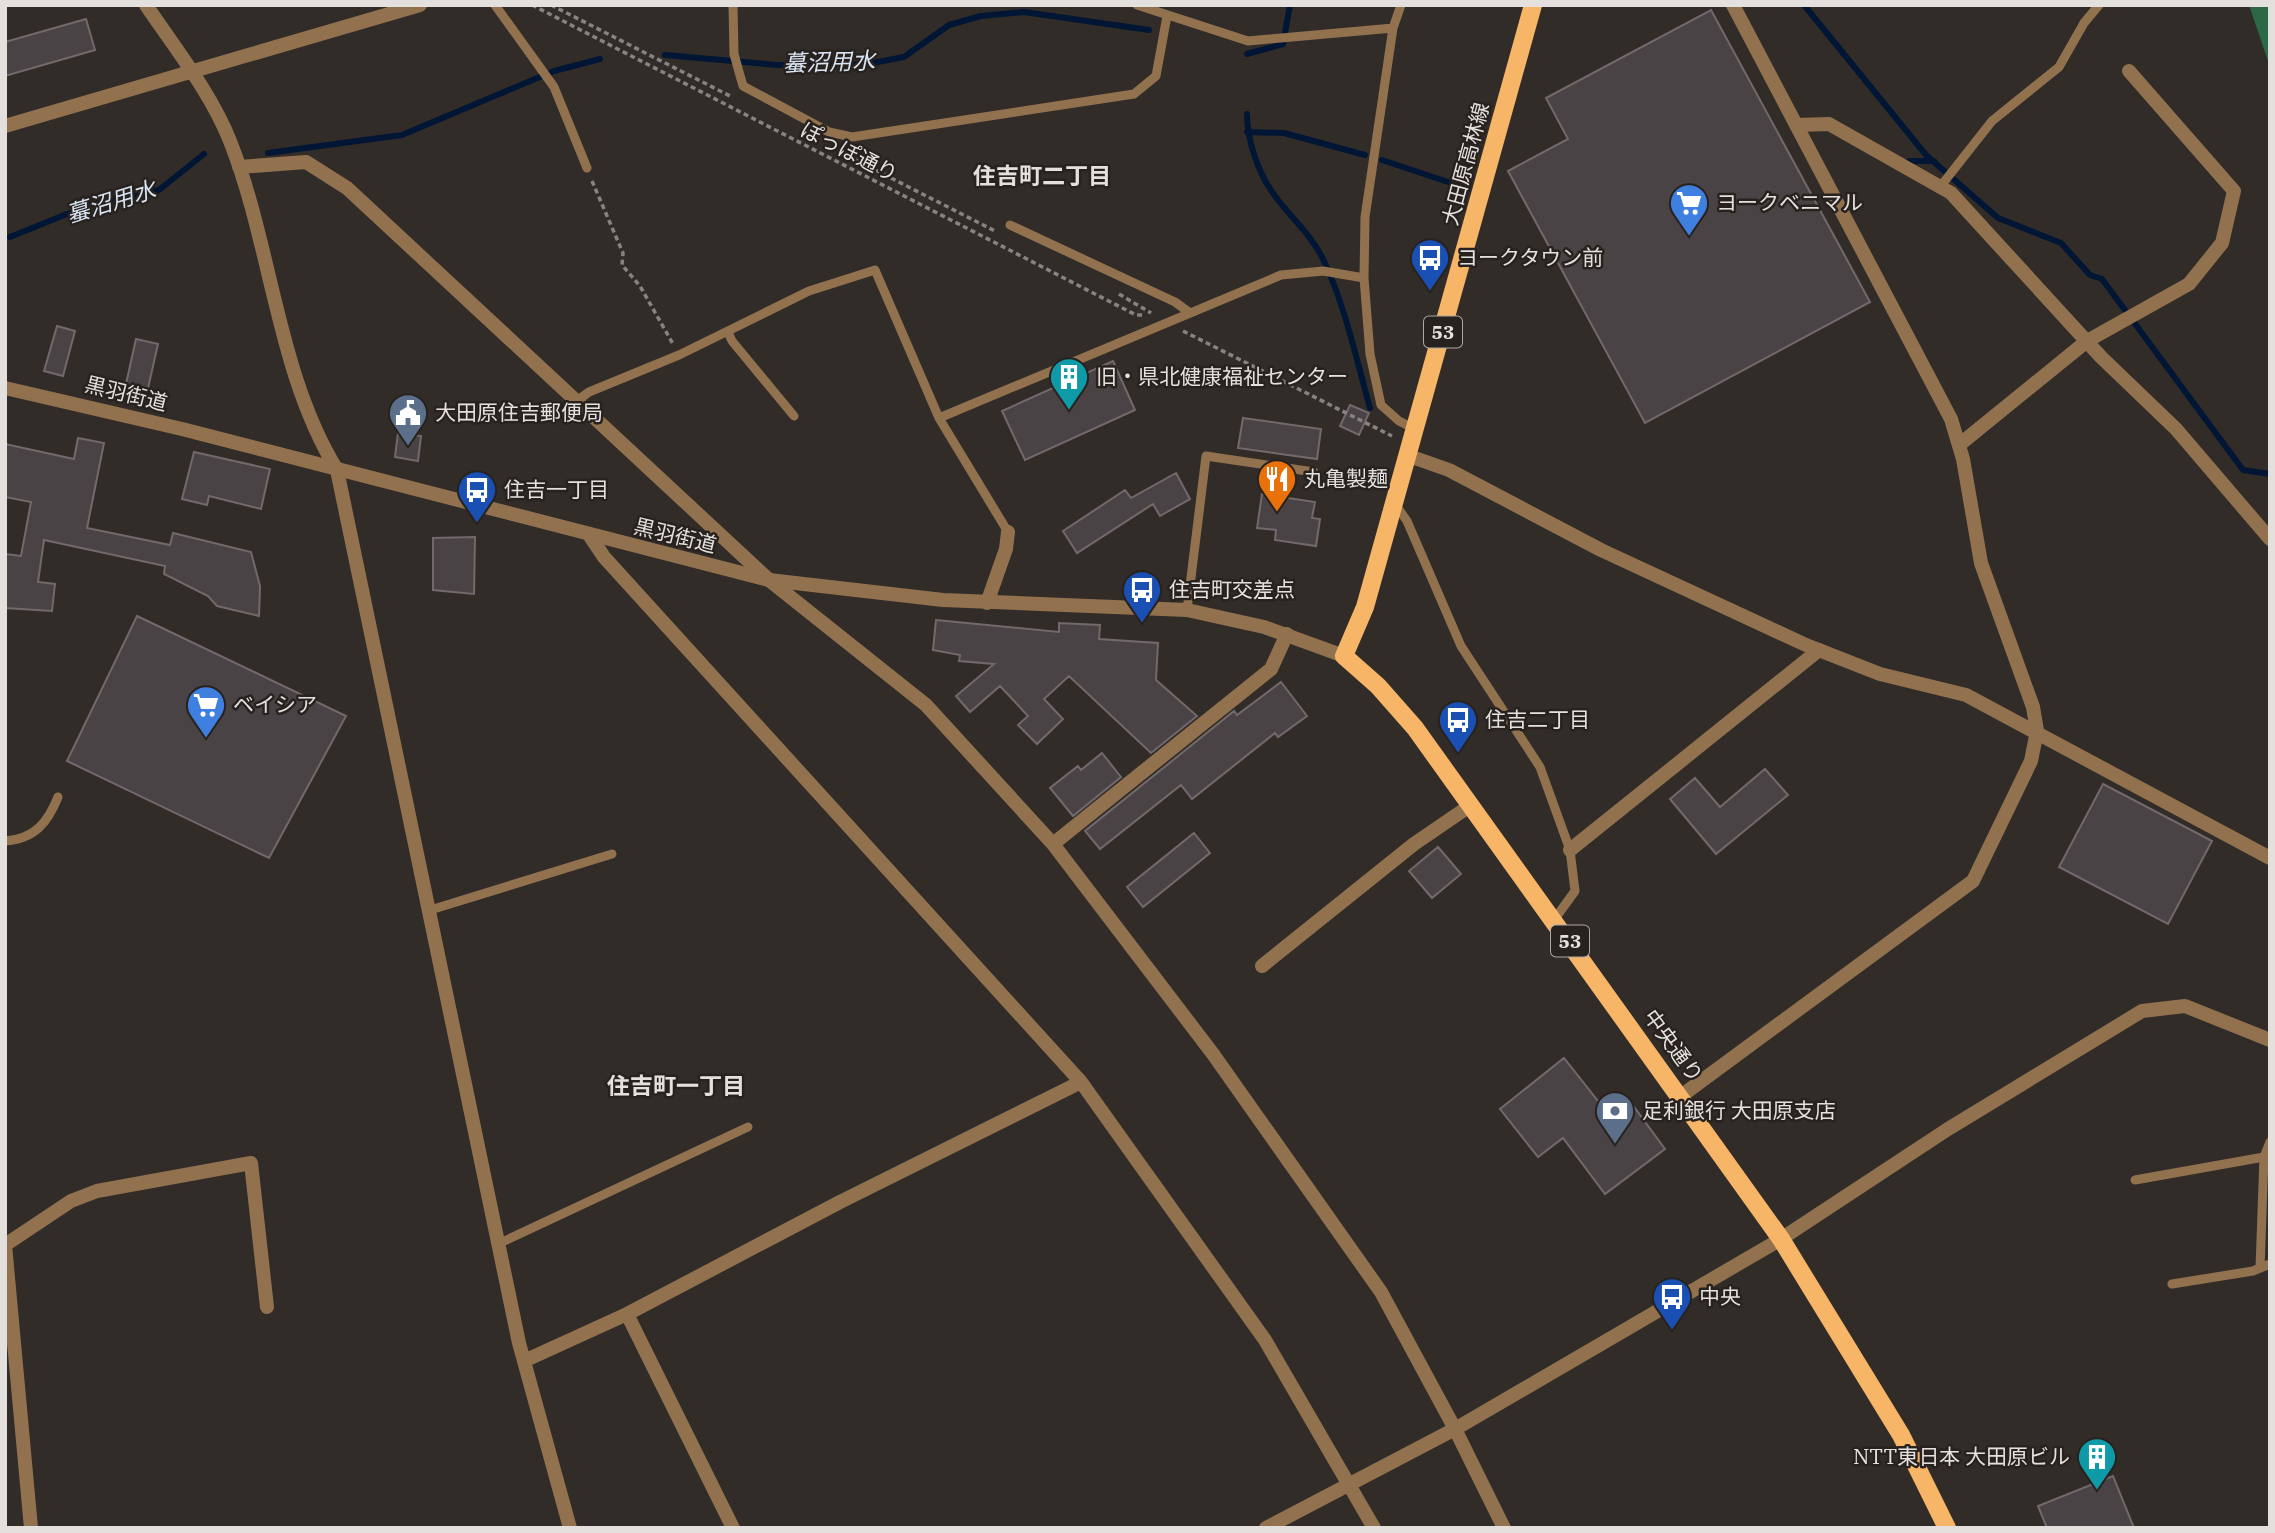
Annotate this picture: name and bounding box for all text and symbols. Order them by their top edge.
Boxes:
water label: 蟇沼用水 [782,44,878,78]
street label: 大田原高林線 [1435,99,1495,228]
street label: ぽっぽ通り [796,115,903,187]
district label: 住吉町二丁目 [973,160,1111,190]
water label: 蟇沼用水 [62,172,162,229]
supermarket icon: ヨークベニマル [1668,182,1710,237]
place label: ヨークベニマル [1716,188,1863,216]
bus stop icon: ヨークタウン前 [1409,237,1451,292]
place label: ヨークタウン前 [1457,243,1603,271]
road number: 53 [1424,316,1462,348]
building icon: 旧・県北健康福祉センター [1048,356,1090,411]
place label: 旧・県北健康福祉センター [1096,362,1348,390]
street label: 黒羽街道 [82,369,170,417]
public building icon: 大田原住吉郵便局 [387,392,429,447]
place label: 大田原住吉郵便局 [435,398,603,426]
restaurant icon: 丸亀製麺 [1256,458,1298,513]
place label: 丸亀製麺 [1304,464,1388,492]
bus stop icon: 住吉一丁目 [456,469,498,524]
place label: 住吉一丁目 [504,475,609,503]
street label: 黒羽街道 [631,511,719,559]
bus stop icon: 住吉町交差点 [1121,569,1163,624]
place label: 住吉町交差点 [1169,575,1295,603]
supermarket icon: ベイシア [185,684,227,739]
place label: ベイシア [233,690,317,718]
bus stop icon: 住吉二丁目 [1437,699,1479,754]
place label: 住吉二丁目 [1485,705,1590,733]
road number: 53 [1551,925,1589,956]
street label: 中央通り [1638,1003,1710,1088]
district label: 住吉町一丁目 [607,1070,745,1100]
bank icon: 足利銀行 大田原支店 [1594,1090,1636,1145]
place label: 足利銀行 大田原支店 [1642,1096,1836,1124]
bus stop icon: 中央 [1651,1276,1693,1331]
place label: 中央 [1699,1282,1741,1310]
building icon: NTT東日本 大田原ビル [2076,1436,2118,1491]
place label: NTT東日本 大田原ビル [1853,1442,2070,1470]

